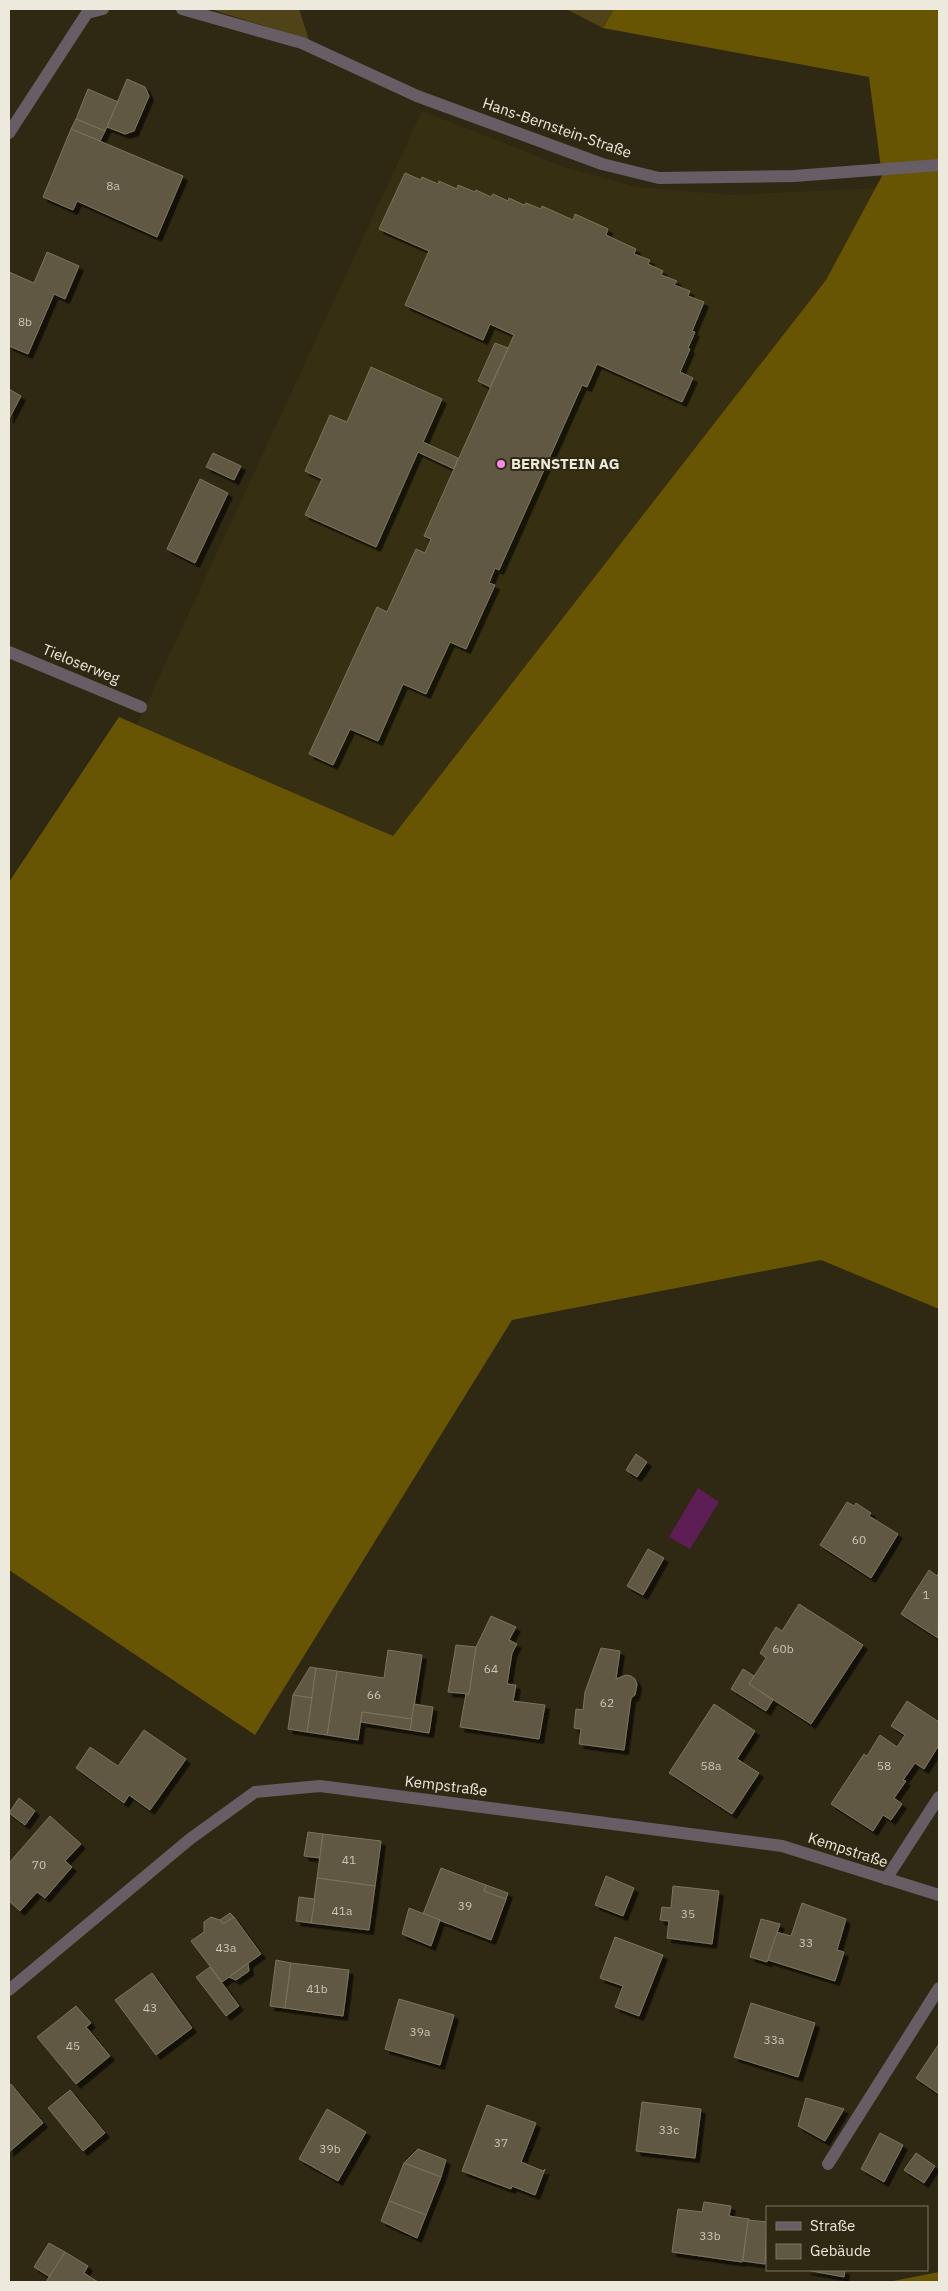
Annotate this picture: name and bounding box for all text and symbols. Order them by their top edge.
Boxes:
street label: Hans-Bernstein-Straße [480,93,634,162]
house number: 8a [106,178,120,193]
house number: 8b [18,314,32,329]
place label: BERNSTEIN AG [511,454,619,473]
marker: BERNSTEIN AG [495,458,507,470]
street label: Tieloserweg [40,639,123,688]
house number: 60 [852,1532,866,1547]
house number: 1 [922,1587,930,1602]
house number: 60b [772,1641,794,1656]
house number: 64 [484,1661,498,1676]
house number: 66 [367,1687,381,1702]
house number: 62 [600,1695,614,1710]
house number: 58a [701,1758,722,1773]
house number: 58 [877,1758,891,1773]
street label: Kempstraße [404,1771,488,1800]
street label: Kempstraße [806,1828,891,1871]
house number: 41 [342,1852,356,1867]
house number: 70 [32,1857,46,1872]
house number: 39 [458,1898,472,1913]
house number: 41a [332,1903,353,1918]
house number: 35 [681,1906,695,1921]
house number: 33 [799,1935,813,1950]
house number: 43a [216,1940,237,1955]
house number: 41b [306,1981,328,1996]
house number: 43 [143,2000,157,2015]
house number: 39a [410,2024,431,2039]
house number: 33a [764,2032,785,2047]
house number: 45 [66,2038,80,2053]
house number: 33c [659,2122,679,2137]
house number: 37 [494,2135,508,2150]
house number: 39b [319,2141,341,2156]
legend [766,2206,928,2271]
text: Straße [810,2216,855,2235]
house number: 33b [699,2228,721,2243]
text: Gebäude [810,2241,871,2260]

